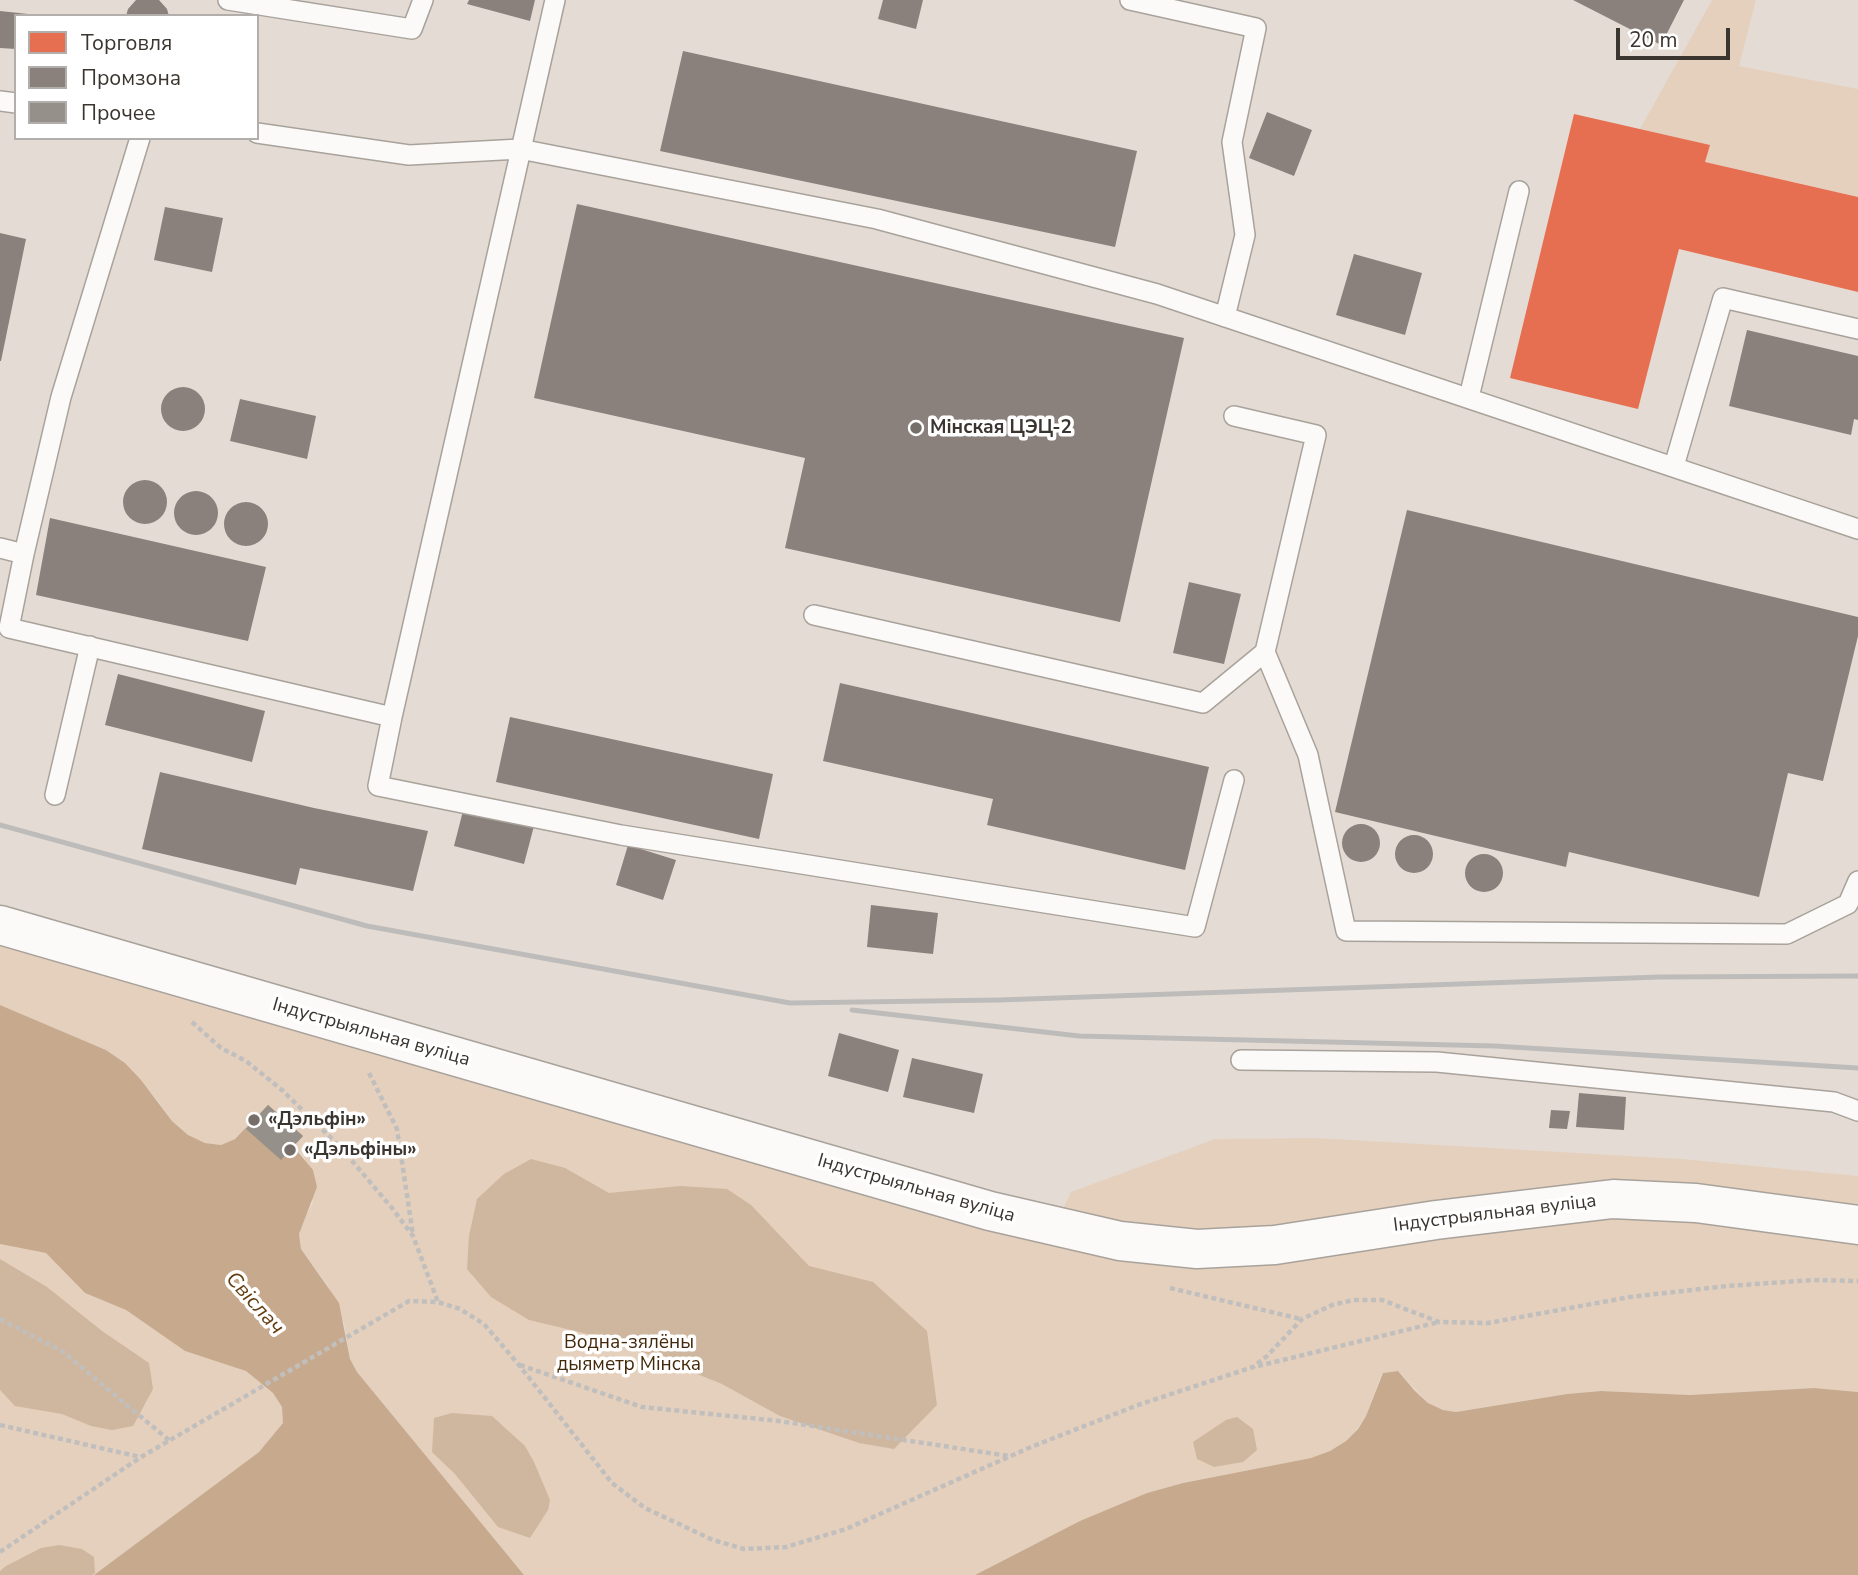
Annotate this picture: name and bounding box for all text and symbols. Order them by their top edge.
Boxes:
legend [14,14,259,140]
scale bar [1620,14,1734,58]
text: 20 m [1629,26,1678,54]
text: Торговля [81,29,172,57]
text: Промзона [81,64,181,92]
text: Прочее [81,99,156,127]
place label: Мінская ЦЭЦ-2 [930,417,1072,439]
marker: Мінская ЦЭЦ-2 [908,420,924,436]
street label: Індустрыяльная вуліца [270,994,472,1072]
place label: «Дэльфін» [268,1109,366,1131]
marker: «Дэльфін» [246,1112,262,1128]
place label: «Дэльфіны» [304,1139,417,1161]
marker: «Дэльфіны» [282,1142,298,1158]
street label: Індустрыяльная вуліца [815,1150,1017,1228]
street label: Індустрыяльная вуліца [1392,1190,1598,1238]
water label: Свіслач [219,1267,289,1341]
park label: Водна-зялёны дыяметр Мінска [557,1332,701,1376]

